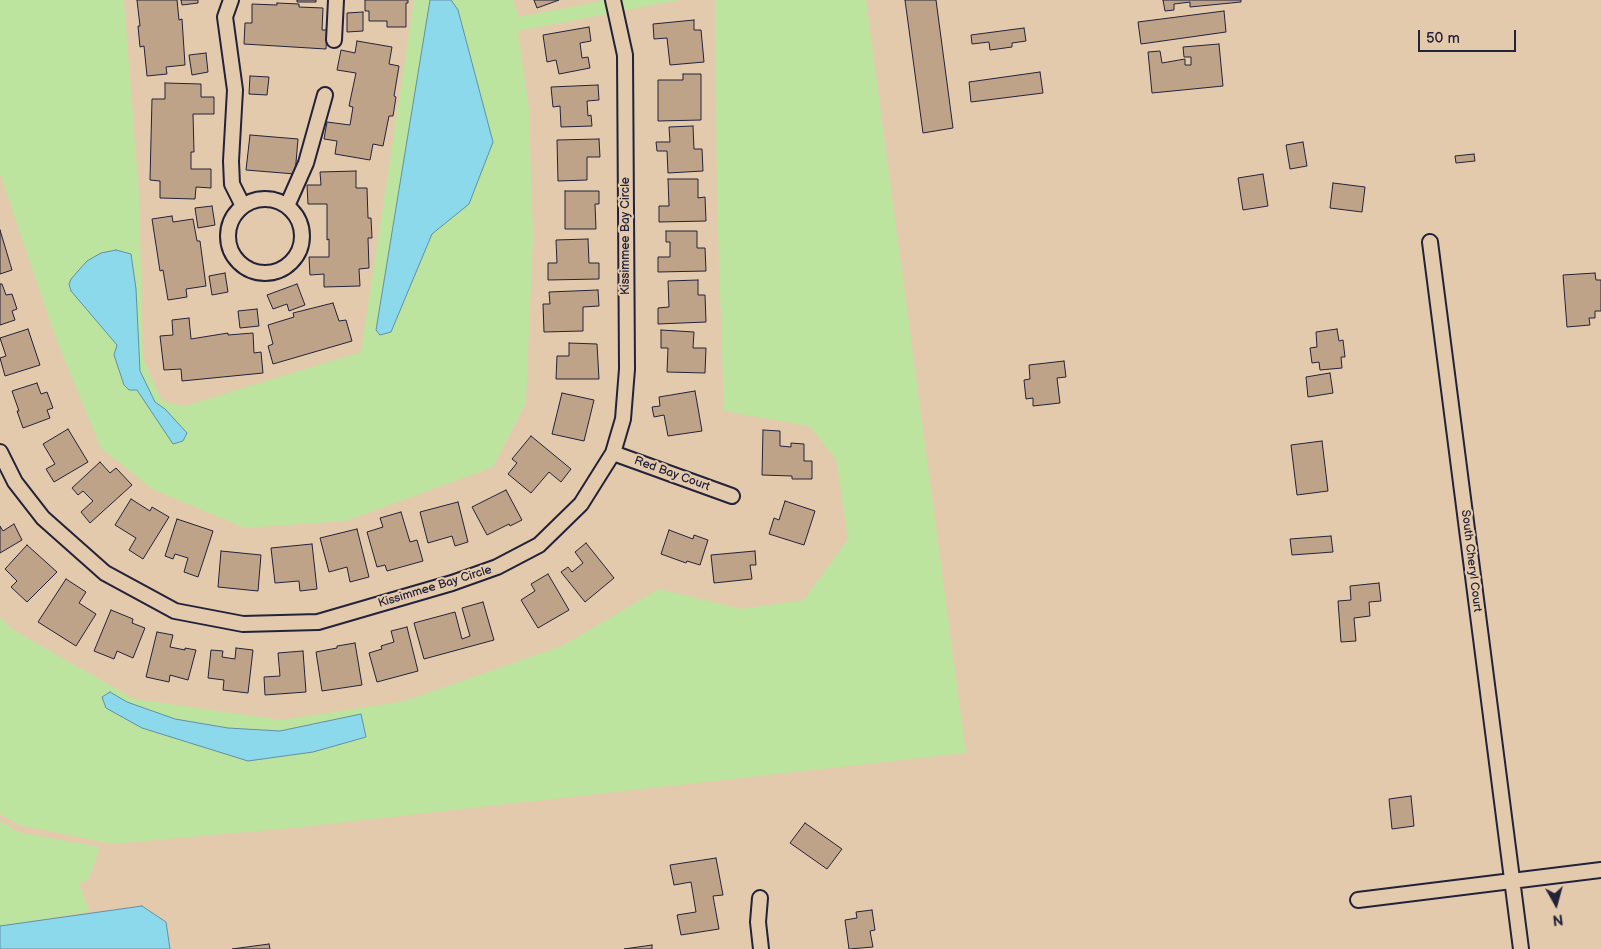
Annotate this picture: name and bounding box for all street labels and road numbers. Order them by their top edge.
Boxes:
street label: Kissimmee Bay Circle [619,177,633,295]
street label: Red Bay Court [632,454,712,494]
street label: South Cheryl Court [1458,509,1484,613]
street label: Kissimmee Bay Circle [377,563,493,611]

